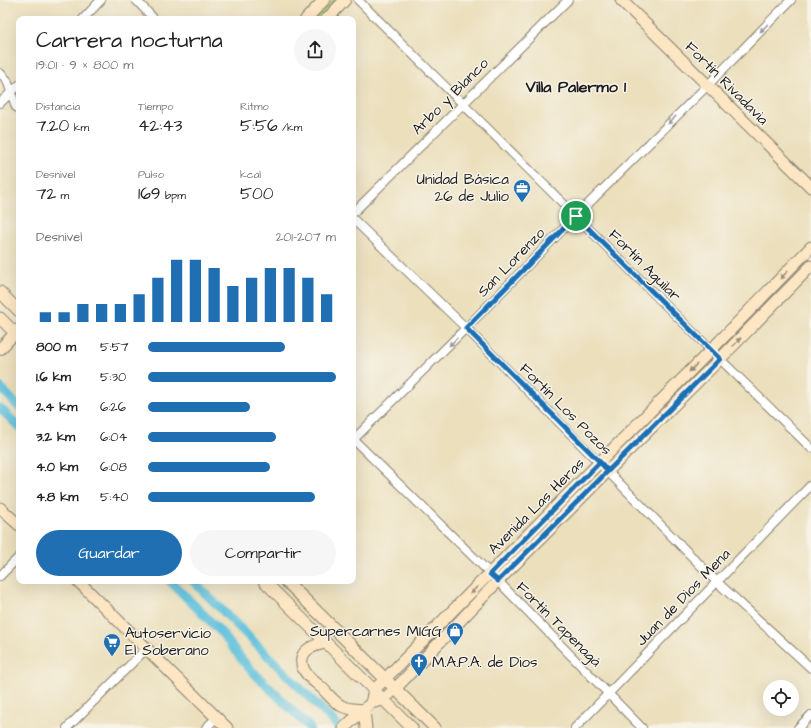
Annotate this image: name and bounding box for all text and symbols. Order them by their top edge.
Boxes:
one-way arrow [759,23,769,33]
text: Carrera nocturna [36,25,223,56]
button: share [294,29,336,71]
street label: Fortín Rivadavia [680,37,773,130]
street label: Arbo y Blanco [407,53,495,140]
text: 19:01 · 9 × 800 m [36,56,133,74]
district label: Villa Palermo 1 [525,76,627,98]
text: Distancia [36,99,80,114]
text: Tiempo [138,99,173,114]
text: Ritmo [240,99,269,114]
text: 7.20 [36,114,69,138]
text: 42:43 [138,114,182,138]
text: 5:56 [240,114,278,138]
one-way arrow [667,115,677,125]
text: km [69,120,89,135]
text: /km [278,120,302,135]
text: Desnivel [36,167,75,182]
text: Pulso [138,167,164,182]
text: kcal [240,167,261,182]
place label: Unidad Básica 26 de Julio [417,169,510,207]
office icon: Unidad Básica 26 de Julio [512,178,532,203]
text: 72 [36,182,56,206]
text: 169 [138,182,161,206]
text: 500 [240,182,274,206]
text: m [56,188,69,203]
text: bpm [161,188,186,203]
pin [559,199,593,233]
icon: arrive [565,205,587,227]
street label: San Lorenzo [473,223,550,302]
street label: Fortín Aguilar [603,225,685,307]
text: Desnivel [36,228,82,246]
text: 201–207 m [276,228,336,246]
one-way arrow [779,270,789,280]
one-way arrow [448,337,458,346]
one-way arrow [732,337,742,347]
text: 800 m [36,338,76,356]
text: 5:57 [100,338,129,356]
street label: Fortín Los Pozos [515,359,617,460]
one-way arrow [688,363,698,373]
text: 1.6 km [36,368,71,386]
text: 5:30 [100,368,126,386]
text: 2.4 km [36,398,77,416]
text: 6:26 [100,398,126,416]
text: 3.2 km [36,428,75,446]
text: 6:04 [100,428,127,446]
street label: Avenida Las Heras [483,453,590,559]
text: 4.0 km [36,458,78,476]
text: 6:08 [100,458,127,476]
text: 4.8 km [36,488,78,506]
text: 5:40 [100,488,128,506]
button: Guardar [36,530,182,576]
button: Compartir [190,530,336,576]
street label: Juan de Dios Mena [631,544,736,651]
street label: Fortín Tapenagá [511,577,606,673]
one-way arrow [469,585,479,595]
place label: Supercarnes MIGG [310,621,443,642]
shop icon: Supercarnes MIGG [445,621,465,646]
place label: Autoservicio El Soberano [125,623,211,661]
supermarket icon: Autoservicio El Soberano [102,632,122,657]
church icon: M.A.P.A. de Dios [409,652,429,677]
place label: M.A.P.A. de Dios [432,652,538,673]
map controls [763,680,799,716]
button: locate [763,680,799,716]

